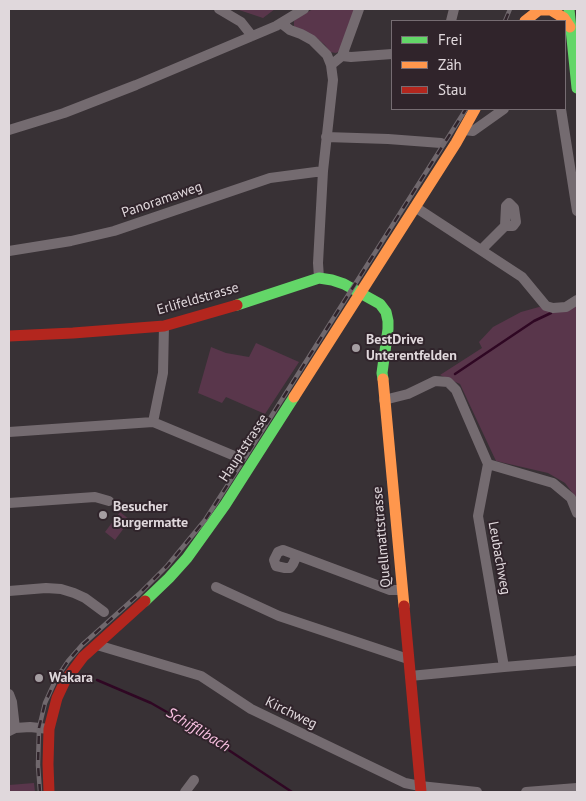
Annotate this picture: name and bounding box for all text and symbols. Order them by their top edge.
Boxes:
legend [391,20,566,110]
text: Frei [438,30,463,49]
text: Zäh [438,55,462,74]
text: Stau [438,80,467,99]
street label: Panoramaweg [120,178,204,222]
street label: Erlifeldstrasse [155,279,241,319]
place label: BestDrive Unterentfelden [366,332,457,364]
marker: BestDrive Unterentfelden [350,342,362,354]
street label: Hauptstrasse [216,411,272,485]
street label: Quellmattstrasse [369,486,395,588]
place label: Besucher Burgermatte [113,499,188,532]
marker: Besucher Burgermatte [97,509,109,521]
street label: Leubachweg [484,520,514,596]
place label: Wakara [49,670,93,686]
marker: Wakara [33,672,45,684]
street label: Kirchweg [262,693,320,733]
water label: Schifflibach [163,704,233,756]

